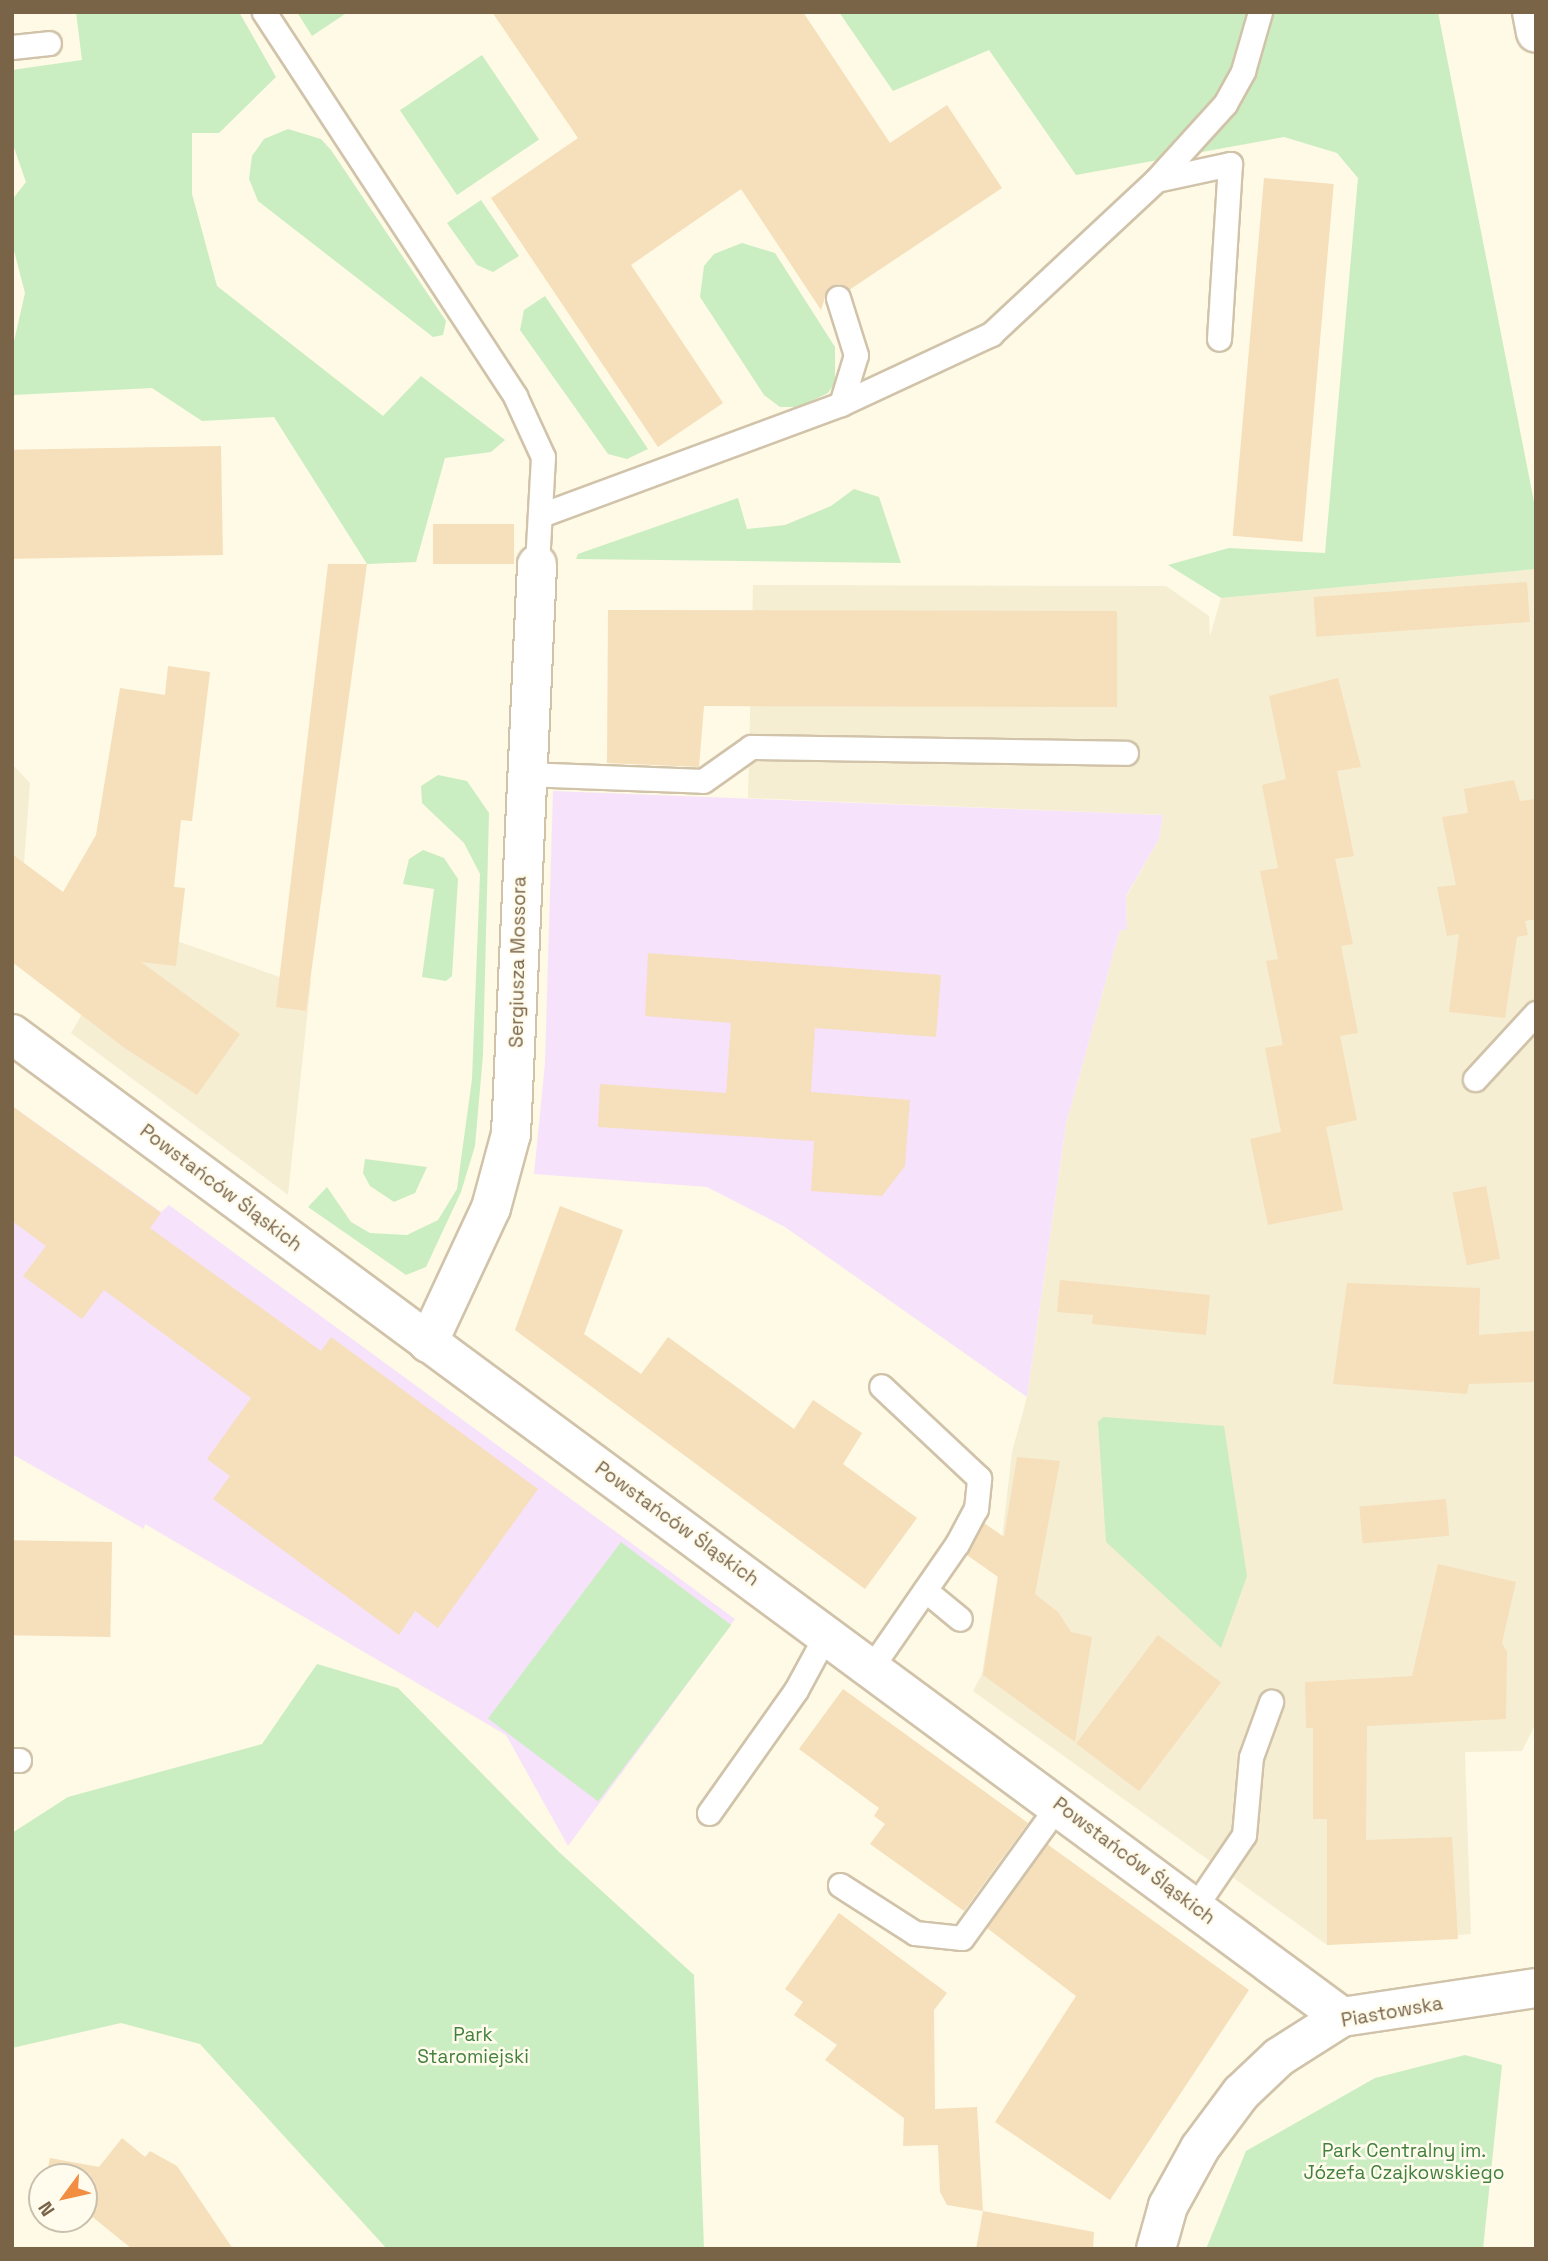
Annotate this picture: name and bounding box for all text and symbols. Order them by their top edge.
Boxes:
street label: Sergiusza Mossora [505,876,531,1048]
street label: Powstańców Śląskich [136,1120,306,1256]
street label: Powstańców Śląskich [591,1457,763,1591]
street label: Powstańców Śląskich [1049,1793,1219,1929]
street label: Piastowska [1339,1992,1445,2032]
park label: Park Staromiejski [417,2024,529,2068]
park label: Park Centralny im. Józefa Czajkowskiego [1304,2140,1504,2184]
north arrow [28,2163,98,2233]
text: N [33,2196,61,2221]

